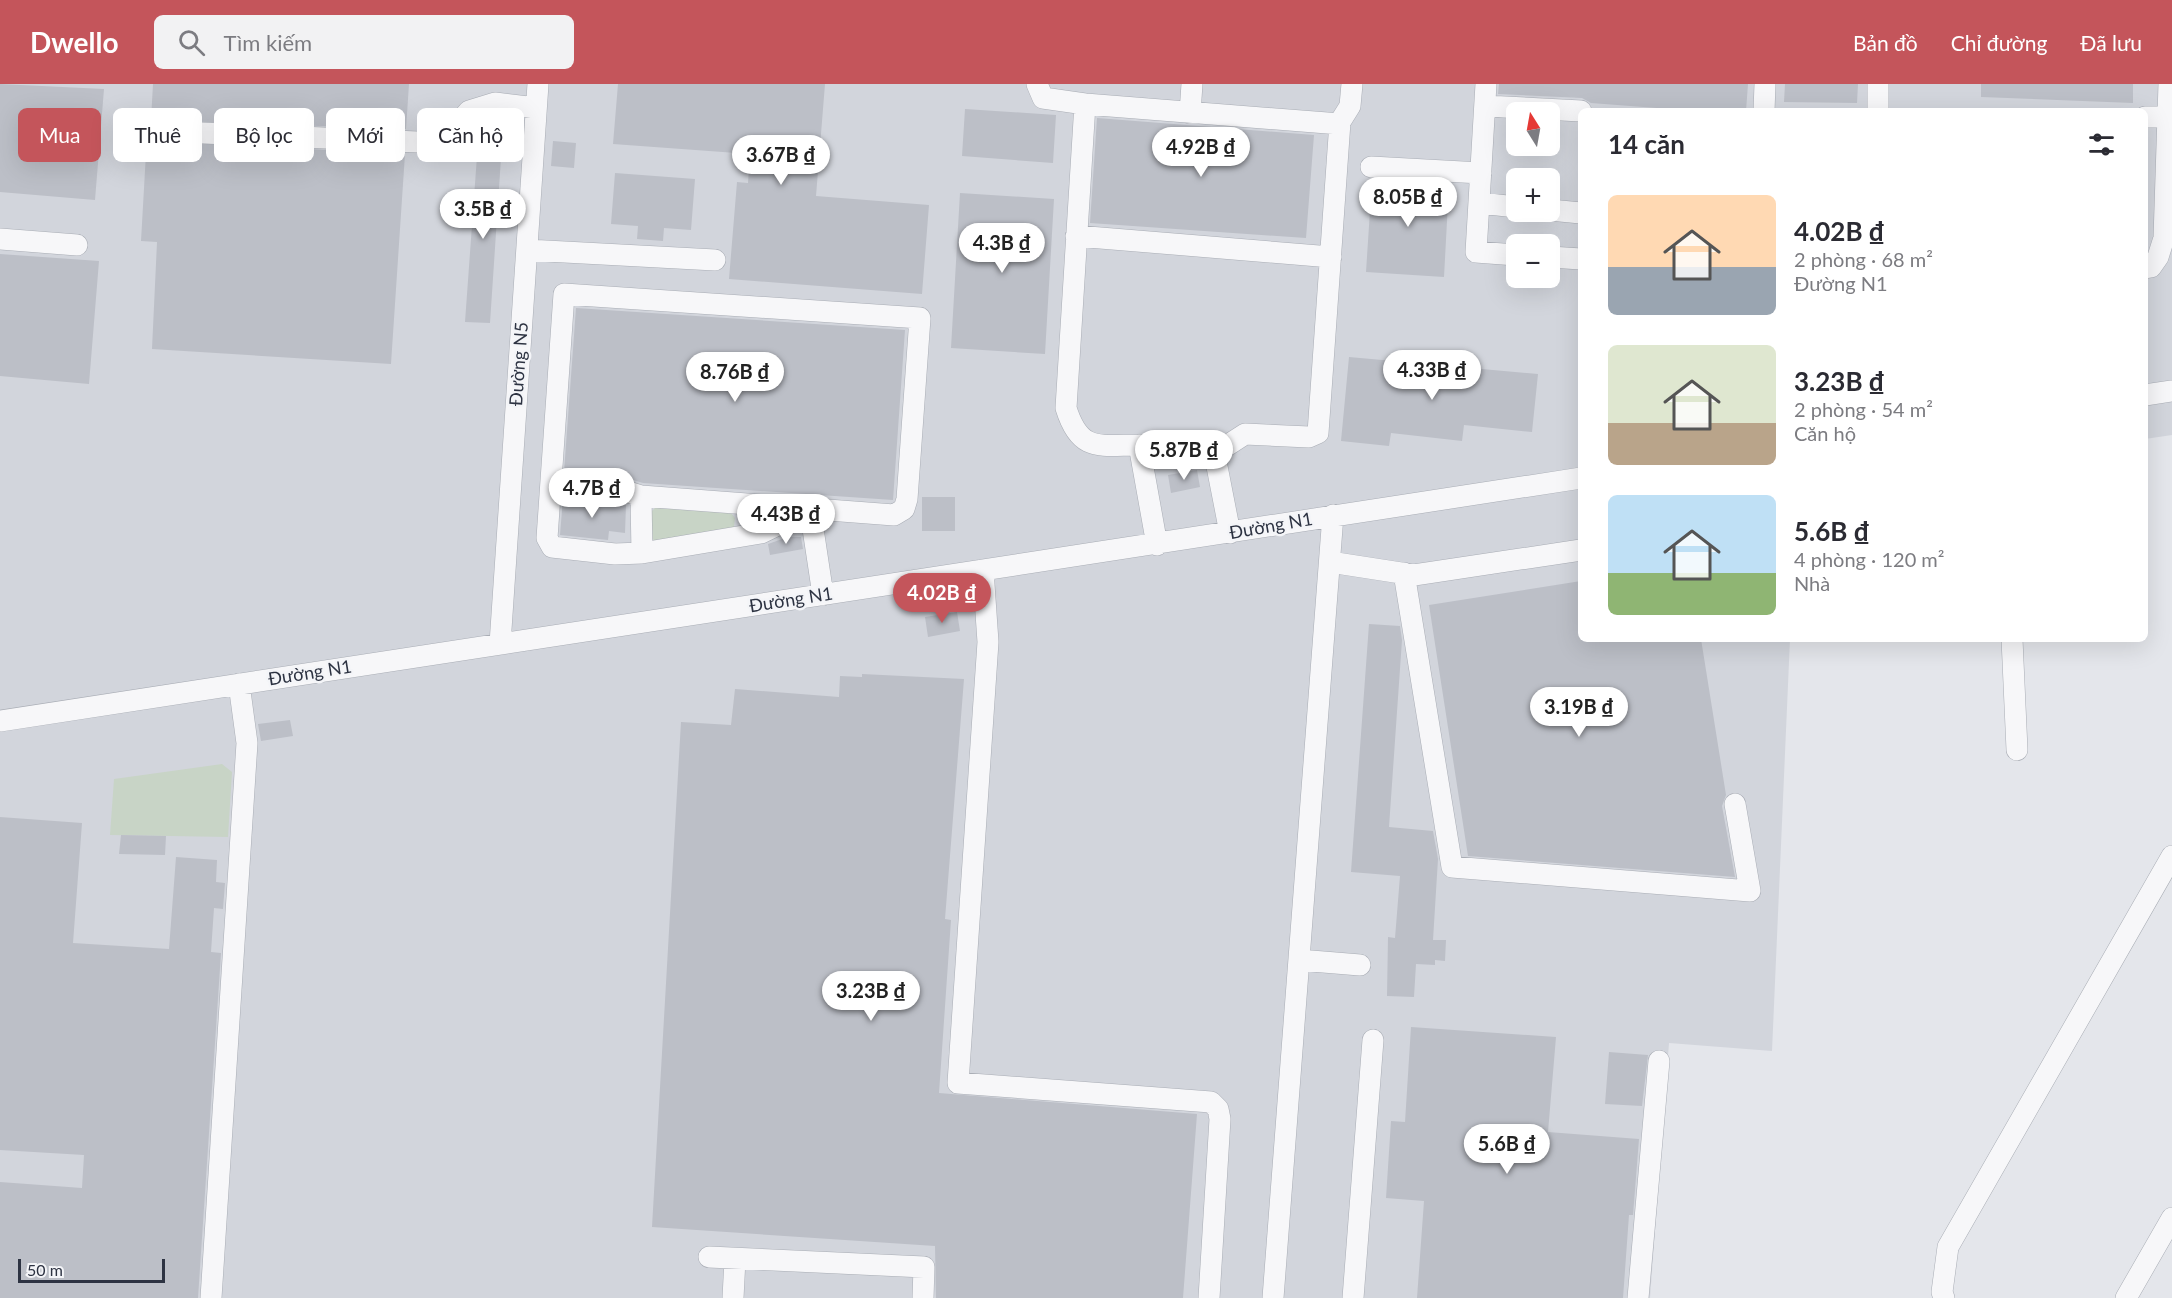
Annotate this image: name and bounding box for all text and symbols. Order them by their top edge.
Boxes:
search box [154,15,574,69]
text: Dwello [30,25,118,59]
icon: search [175,26,208,59]
text: Tìm kiếm [223,29,312,56]
text: Bản đồ [1853,30,1918,55]
text: Chỉ đường [1951,30,2047,55]
text: Đã lưu [2080,30,2142,55]
north arrow [1506,102,1560,156]
map controls [1506,102,1560,288]
chip: Mua [18,108,101,162]
chip: Thuê [113,108,202,162]
chip: Bộ lọc [214,108,314,162]
chip: Mới [326,108,405,162]
chip: Căn hộ [417,108,524,162]
pin: 4.92B ₫ [1146,127,1256,178]
text: 14 căn [1608,128,1685,160]
icon: filters [2085,128,2118,161]
text: 4.92B ₫ [1166,134,1236,158]
pin: 3.67B ₫ [726,135,836,186]
text: 3.67B ₫ [746,142,816,166]
button: + [1506,168,1560,222]
pin: 8.05B ₫ [1353,177,1463,228]
text: 8.05B ₫ [1373,184,1443,208]
pin: 3.5B ₫ [434,189,532,240]
text: 3.5B ₫ [454,196,512,220]
text: 4.02B ₫ [1794,215,1885,247]
icon: home [1656,219,1728,291]
pin: 4.3B ₫ [953,223,1051,274]
text: 4.3B ₫ [973,230,1031,254]
button: − [1506,234,1560,288]
text: 2 phòng · 68 m² [1794,247,1933,271]
text: Đường N1 [1794,271,1888,295]
street label: Đường N5 [504,321,532,407]
pin: 4.33B ₫ [1377,350,1487,401]
pin: 8.76B ₫ [680,352,790,403]
text: 4.33B ₫ [1397,357,1467,381]
text: 8.76B ₫ [700,359,770,383]
text: 3.23B ₫ [1794,365,1885,397]
icon: home [1656,369,1728,441]
text: 2 phòng · 54 m² [1794,397,1933,421]
text: Căn hộ [1794,421,1856,445]
pin: 5.87B ₫ [1129,430,1239,481]
text: 5.87B ₫ [1149,437,1219,461]
pin: 4.7B ₫ [543,468,641,519]
text: 4.7B ₫ [563,475,621,499]
pin: 4.43B ₫ [731,494,841,545]
text: 4.43B ₫ [751,501,821,525]
street label: Đường N1 [1227,507,1314,543]
text: 5.6B ₫ [1794,515,1870,547]
icon: home [1656,519,1728,591]
text: 4 phòng · 120 m² [1794,547,1944,571]
text: Nhà [1794,571,1830,595]
pin: 4.02B ₫ [887,573,997,624]
text: 4.02B ₫ [907,580,977,604]
street label: Đường N1 [748,582,834,616]
street label: Đường N1 [267,655,353,689]
pin: 3.19B ₫ [1524,687,1634,738]
text: 3.19B ₫ [1544,694,1614,718]
pin: 3.23B ₫ [816,971,926,1022]
text: 3.23B ₫ [836,978,906,1002]
pin: 5.6B ₫ [1458,1124,1556,1175]
text: 5.6B ₫ [1478,1131,1536,1155]
scale bar [18,1256,165,1284]
text: 50 m [27,1260,63,1279]

